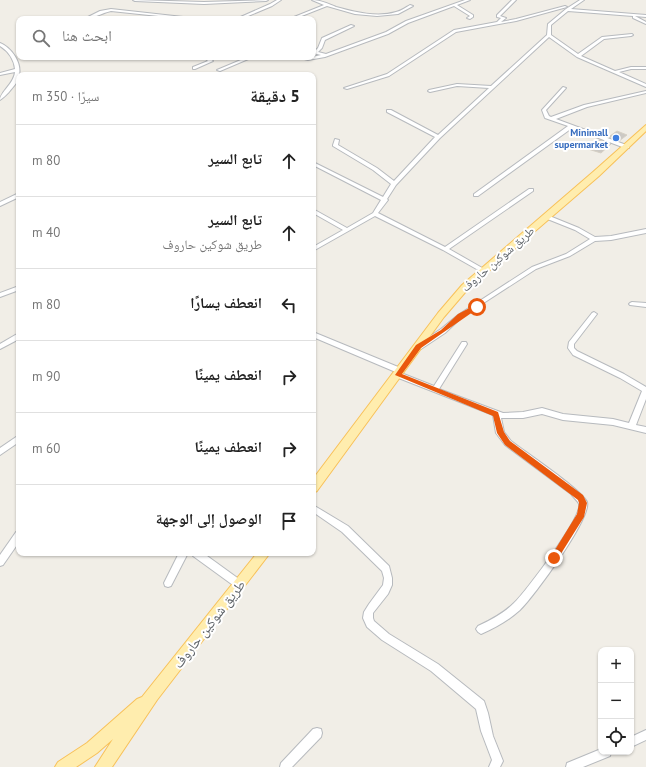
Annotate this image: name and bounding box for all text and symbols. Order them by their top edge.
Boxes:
search box [16,16,316,60]
text: ابحث هنا [62,26,112,45]
icon: search [30,27,52,49]
text: 5 دقيقة [250,85,300,107]
text: سيرًا · 350 m [32,88,99,105]
place label: Minimall supermarket [555,126,608,151]
marker: Minimall supermarket [611,133,621,143]
text: تابع السير [208,149,262,168]
icon: ahead [278,150,300,172]
text: 80 m [32,152,60,169]
text: تابع السير [208,210,262,229]
icon: ahead [278,222,300,244]
street label: طريق شوكين حاروف [458,223,537,295]
text: 40 m [32,224,60,241]
text: طريق شوكين حاروف [162,236,262,253]
text: انعطف يسارًا [190,293,262,312]
icon: left [278,294,300,316]
text: 80 m [32,296,60,313]
route start [468,298,486,316]
text: انعطف يمينًا [195,365,262,384]
icon: right [278,366,300,388]
text: 90 m [32,368,60,385]
text: انعطف يمينًا [195,437,262,456]
icon: right [278,438,300,460]
text: 60 m [32,440,60,457]
text: الوصول إلى الوجهة [156,509,262,528]
icon: arrive [278,510,300,532]
route end [545,549,563,567]
street label: طريق شوكين حاروف [169,576,250,672]
map controls [598,647,634,755]
button: + [598,647,634,683]
button: − [598,683,634,719]
button: locate [598,719,634,755]

